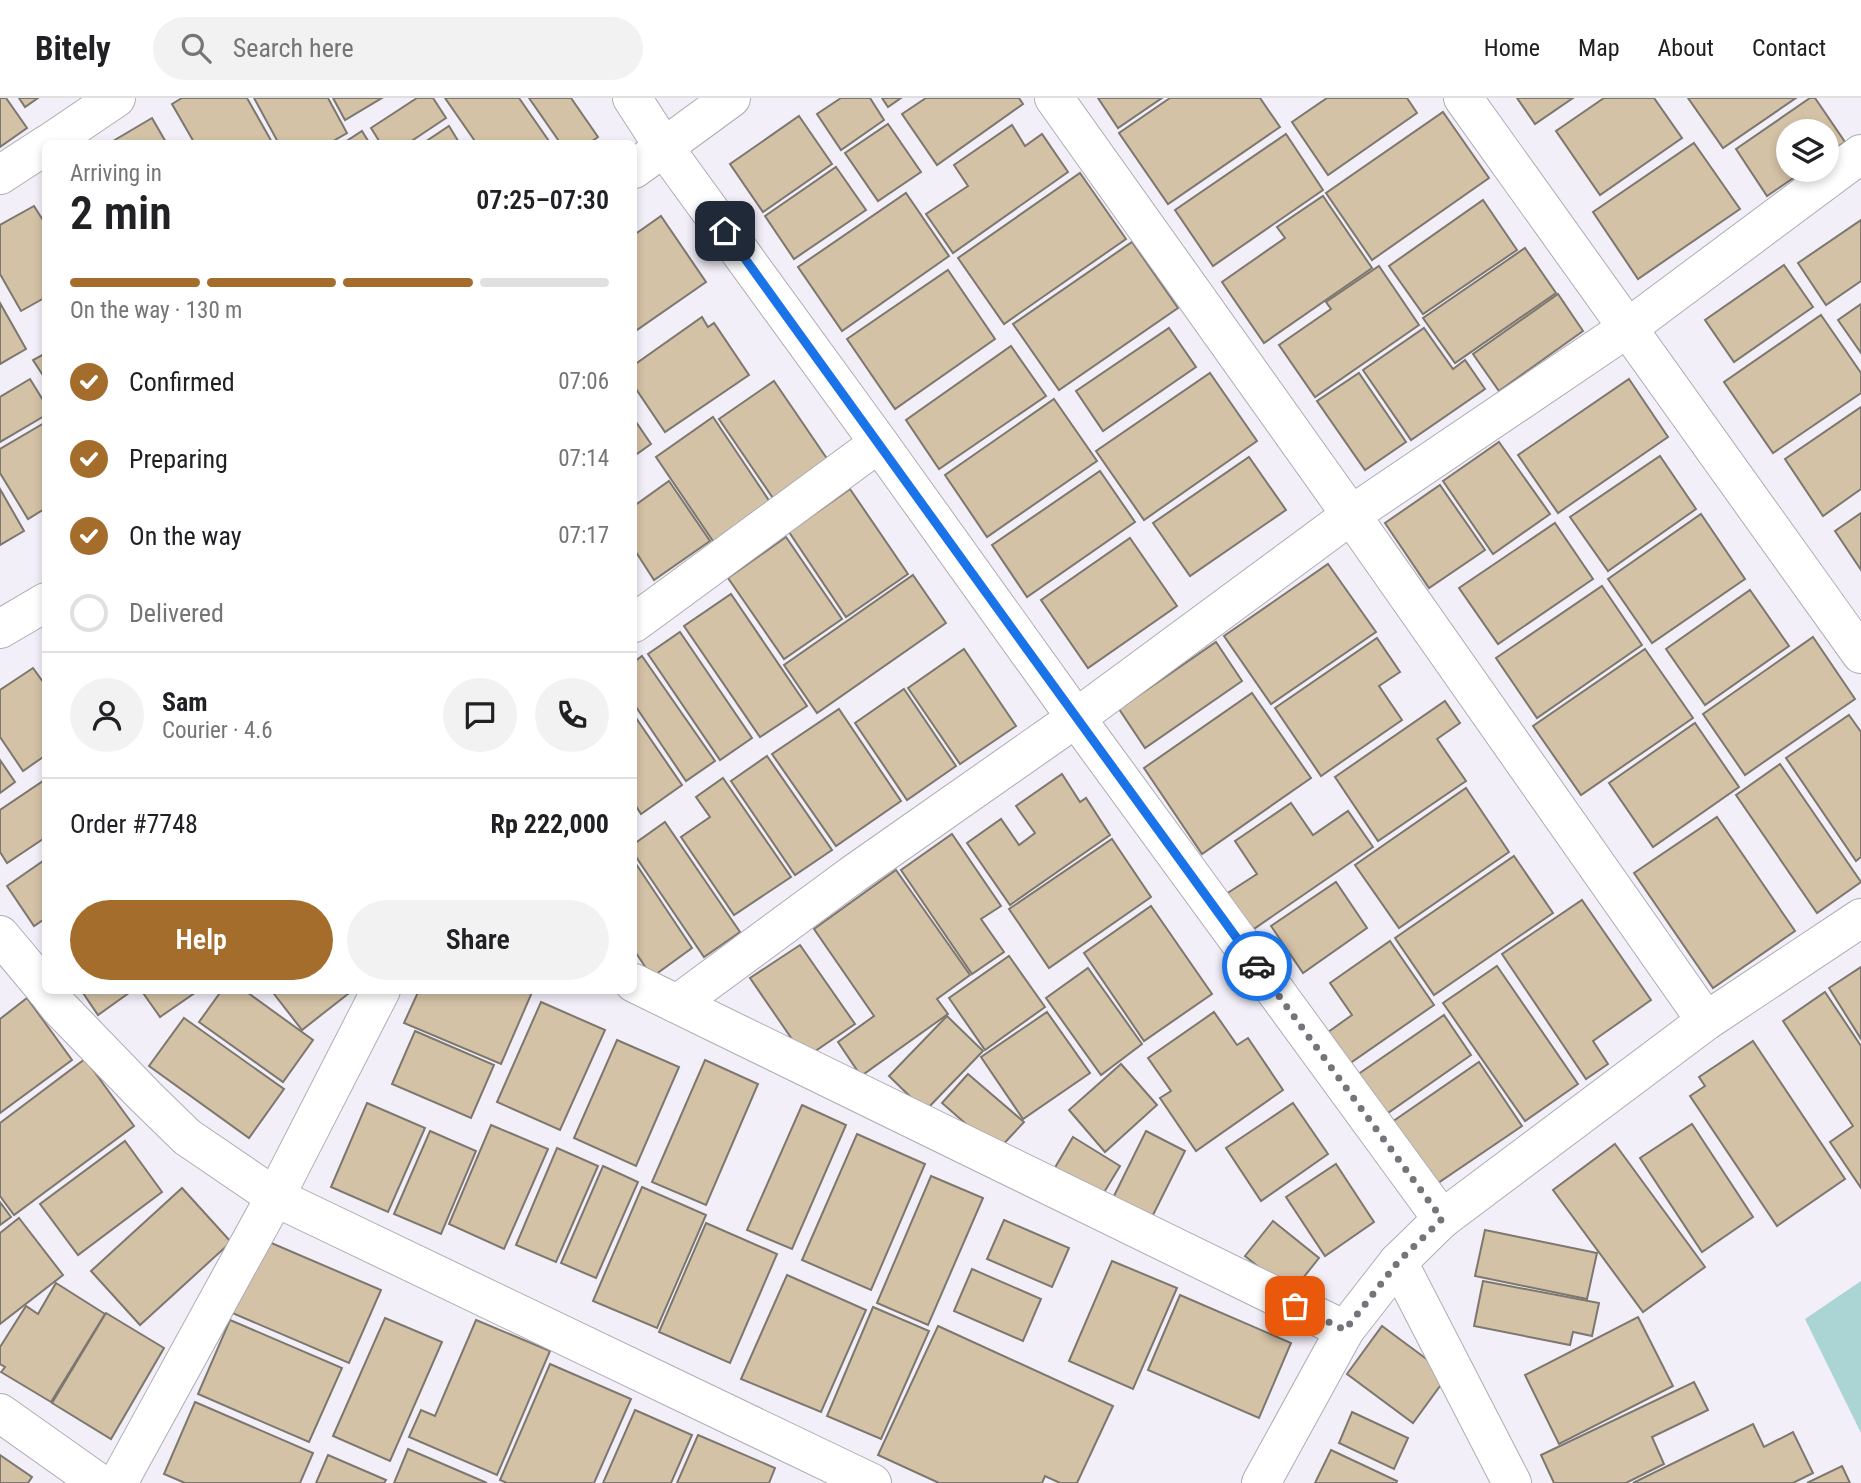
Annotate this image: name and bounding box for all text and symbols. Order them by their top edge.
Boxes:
search box [153,17,643,80]
text: Bitely [35,29,111,68]
icon: search [177,29,215,67]
text: Search here [233,33,354,63]
text: Home [1484,34,1540,62]
text: Map [1578,34,1620,62]
text: About [1658,34,1714,62]
text: Contact [1752,34,1826,62]
map controls [1776,119,1839,182]
button: layers [1776,119,1839,182]
text: Arriving in [70,160,162,187]
text: 07:25–07:30 [476,185,609,215]
text: 2 min [70,186,172,240]
pin [695,201,755,261]
icon: home [706,212,744,250]
text: On the way · 130 m [70,297,242,324]
icon: check [70,363,108,401]
text: Confirmed [129,367,235,397]
text: 07:06 [558,368,609,395]
icon: check [70,440,108,478]
text: Preparing [129,444,228,474]
text: 07:14 [558,445,609,472]
icon: check [70,517,108,555]
text: On the way [129,521,242,551]
text: 07:17 [558,522,609,549]
text: Delivered [129,598,224,628]
button: person [70,678,144,752]
button: chat [443,678,517,752]
button: phone [535,678,609,752]
text: Sam [162,687,208,717]
text: Courier · 4.6 [162,717,273,744]
text: Order #7748 [70,809,198,839]
text: Rp 222,000 [491,809,609,839]
button: Help [70,900,333,980]
button: Share [347,900,609,980]
courier [1222,931,1292,1001]
icon: car [1238,947,1276,985]
pin [1265,1276,1325,1336]
icon: bag [1276,1287,1314,1325]

